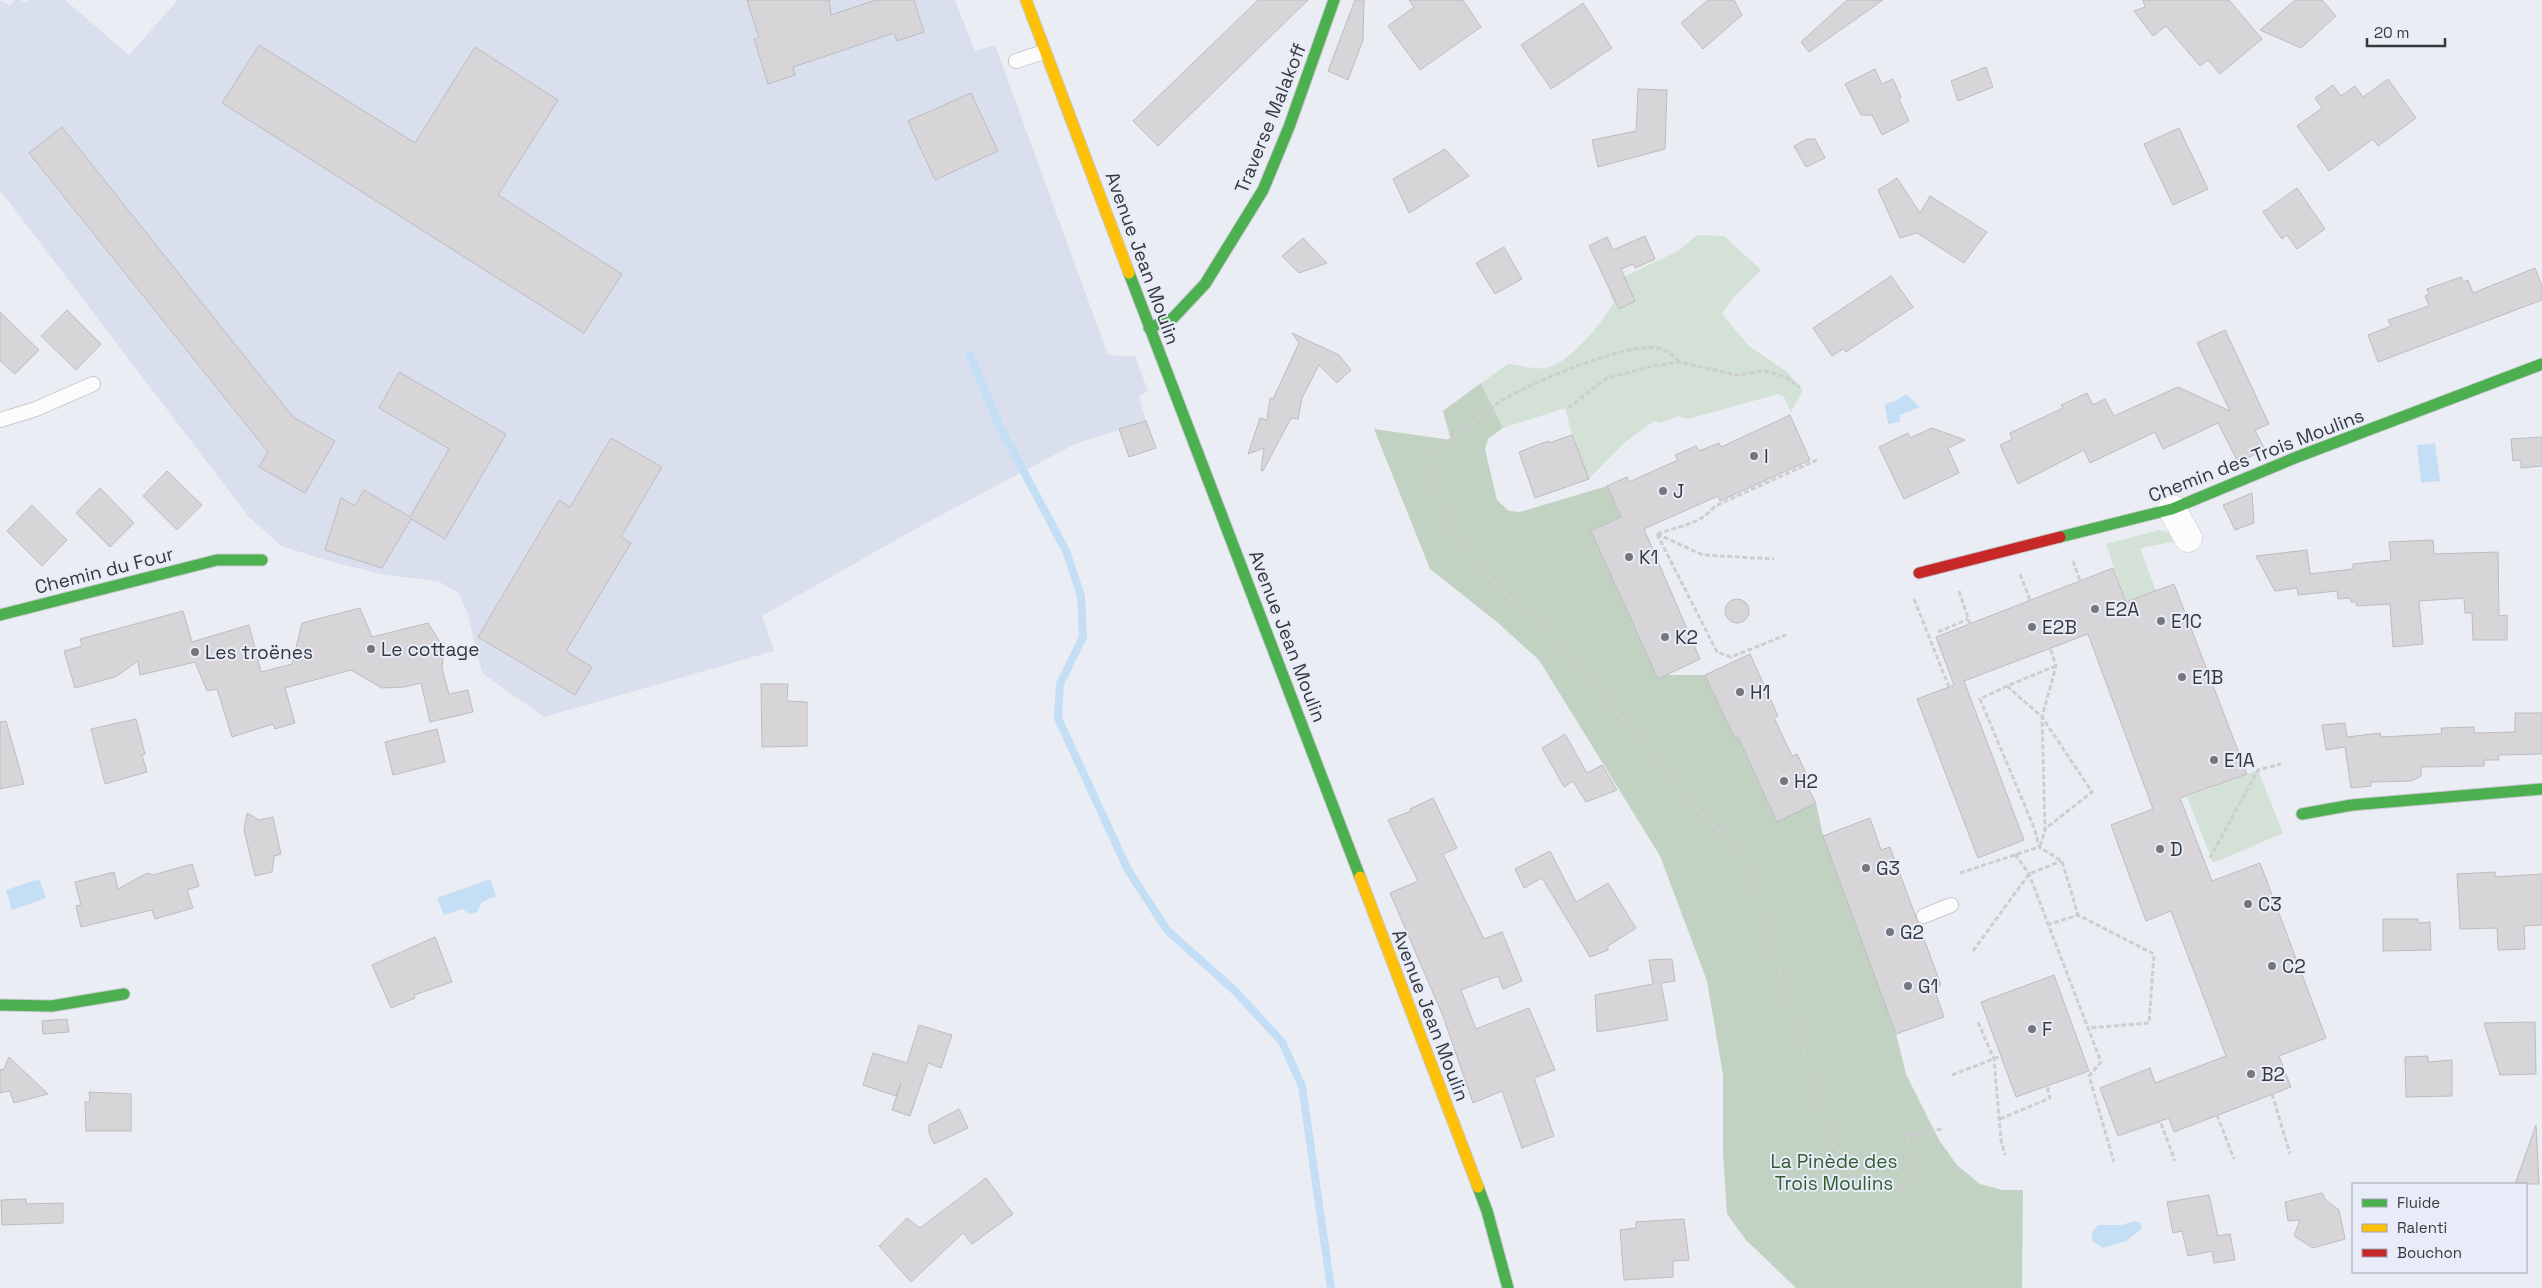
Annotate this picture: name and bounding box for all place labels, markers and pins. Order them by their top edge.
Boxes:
place label: I [1764,444,1769,469]
marker: I [1748,450,1760,462]
place label: J [1673,479,1684,504]
marker: J [1657,485,1669,497]
place label: K1 [1639,545,1659,570]
marker: K1 [1623,551,1635,563]
place label: E2A [2105,597,2139,622]
marker: E2A [2089,603,2101,615]
place label: E1C [2171,609,2202,634]
place label: E2B [2042,615,2077,640]
marker: E1C [2155,615,2167,627]
marker: E2B [2026,621,2038,633]
place label: K2 [1675,625,1698,650]
marker: K2 [1659,631,1671,643]
place label: Le cottage [381,637,480,662]
place label: Les troënes [205,640,313,665]
marker: Le cottage [365,643,377,655]
marker: Les troënes [189,646,201,658]
place label: E1B [2192,665,2223,690]
marker: E1B [2176,671,2188,683]
place label: H1 [1750,680,1770,705]
marker: H1 [1734,686,1746,698]
place label: E1A [2224,748,2255,773]
marker: E1A [2208,754,2220,766]
place label: H2 [1794,769,1818,794]
marker: H2 [1778,775,1790,787]
place label: D [2170,837,2183,862]
marker: D [2154,843,2166,855]
place label: G3 [1876,856,1900,881]
marker: G3 [1860,862,1872,874]
place label: C3 [2258,892,2282,917]
marker: C3 [2242,898,2254,910]
place label: G2 [1900,920,1924,945]
marker: G2 [1884,926,1896,938]
place label: C2 [2282,954,2306,979]
marker: C2 [2266,960,2278,972]
place label: G1 [1918,974,1938,999]
marker: G1 [1902,980,1914,992]
place label: F [2042,1017,2052,1042]
marker: F [2026,1023,2038,1035]
place label: B2 [2261,1062,2285,1087]
marker: B2 [2245,1068,2257,1080]

